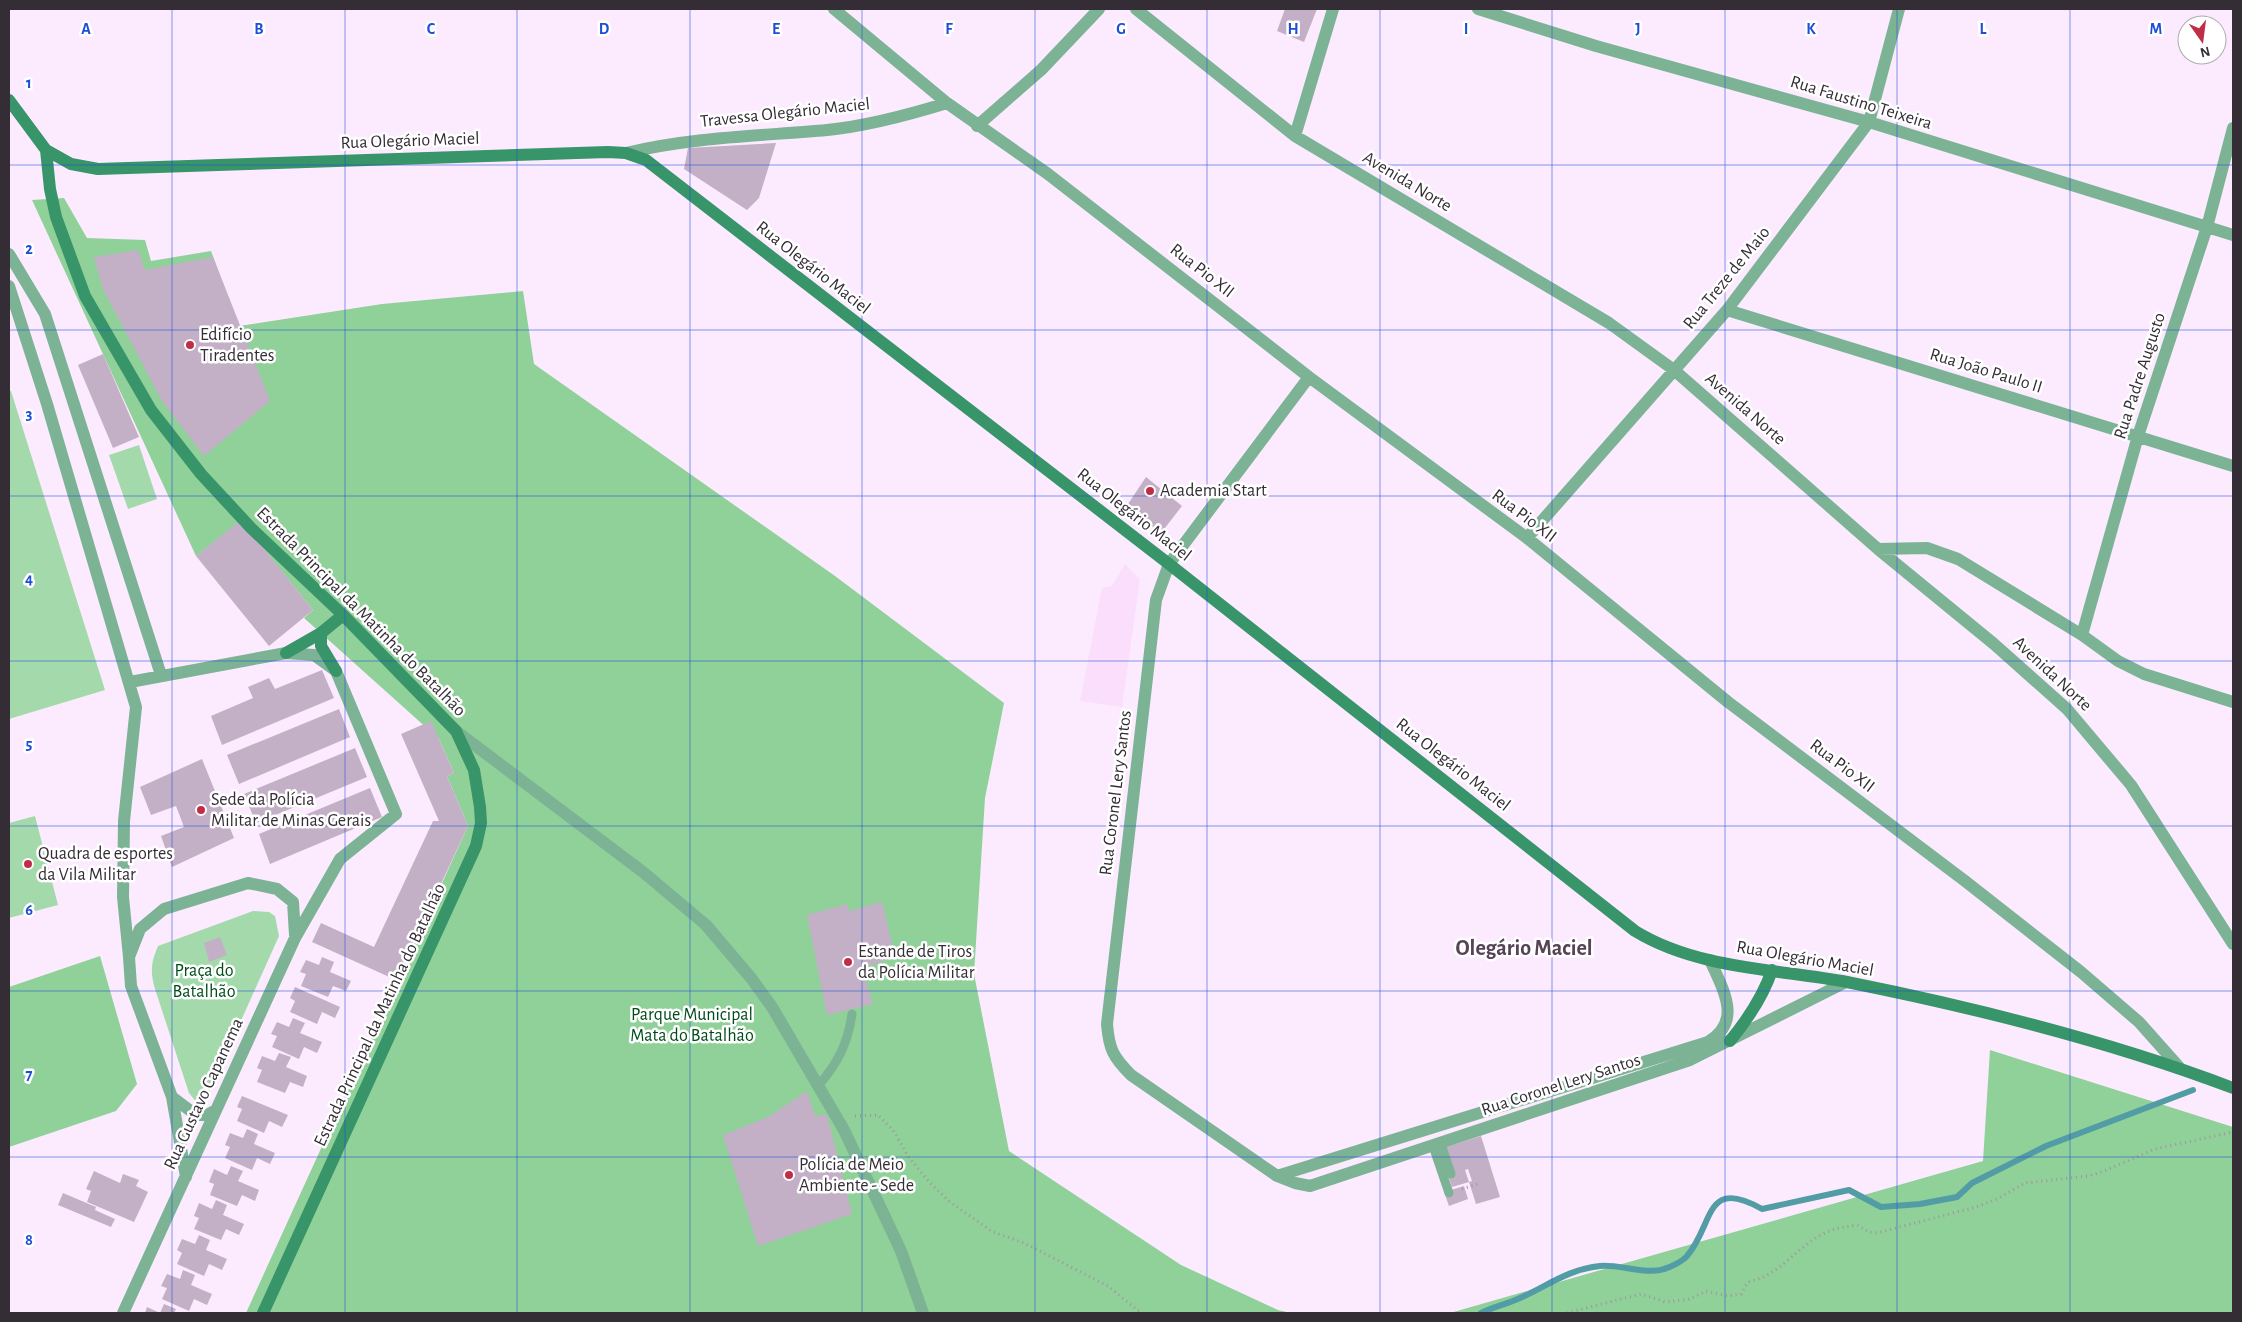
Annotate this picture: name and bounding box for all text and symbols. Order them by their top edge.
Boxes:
north arrow [2177,15,2227,65]
text: A [81,21,91,37]
text: B [254,21,264,37]
text: C [427,21,436,37]
text: D [599,21,610,37]
text: E [772,21,780,37]
text: F [945,21,953,37]
text: G [1116,21,1126,37]
text: H [1287,21,1299,37]
text: I [1464,21,1468,37]
text: J [1635,21,1641,37]
text: K [1806,21,1816,37]
text: L [1980,21,1987,37]
text: M [2150,21,2162,37]
text: N [2198,44,2211,60]
street label: Rua Faustino Teixeira [1788,73,1934,133]
text: 1 [26,75,32,91]
street label: Travessa Olegário Maciel [699,95,871,131]
street label: Rua Olegário Maciel [340,130,480,152]
street label: Avenida Norte [1359,148,1455,216]
street label: Rua Olegário Maciel [753,218,873,318]
street label: Rua Treze de Maio [1680,223,1774,333]
text: 2 [25,241,33,257]
street label: Rua Pio XII [1167,241,1237,301]
street label: Rua Padre Augusto [2111,310,2169,441]
place label: Edifício Tiradentes [200,326,274,365]
marker: Edifício Tiradentes [184,339,196,351]
street label: Rua João Paulo II [1928,345,2044,397]
street label: Avenida Norte [1701,369,1789,449]
text: 3 [26,406,33,422]
street label: Rua Olegário Maciel [1074,465,1194,565]
place label: Academia Start [1160,482,1267,500]
marker: Academia Start [1144,485,1156,497]
street label: Rua Pio XII [1488,486,1560,546]
street label: Estrada Principal da Matinha do Batalhão [253,504,469,720]
text: 4 [25,571,33,587]
street label: Avenida Norte [2009,633,2095,715]
street label: Rua Coronel Lery Santos [1097,710,1135,876]
street label: Rua Olegário Maciel [1393,715,1513,815]
text: 5 [26,736,33,752]
street label: Rua Pio XII [1806,736,1878,796]
place label: Sede da Polícia Militar de Minas Gerais [211,791,371,830]
marker: Sede da Polícia Militar de Minas Gerais [195,804,207,816]
place label: Quadra de esportes da Vila Militar [38,845,173,884]
marker: Quadra de esportes da Vila Militar [22,858,34,870]
street label: Estrada Principal da Matinha do Batalhão [311,881,449,1149]
text: 6 [25,902,33,918]
district label: Olegário Maciel [1455,937,1593,959]
street label: Rua Olegário Maciel [1735,938,1875,980]
place label: Estande de Tiros da Polícia Militar [858,943,975,982]
marker: Estande de Tiros da Polícia Militar [842,956,854,968]
park label: Praça do Batalhão [173,962,236,1001]
park label: Parque Municipal Mata do Batalhão [630,1006,754,1045]
street label: Rua Gustavo Capanema [161,1016,247,1172]
street label: Rua Coronel Lery Santos [1479,1051,1643,1119]
text: 7 [26,1067,33,1083]
place label: Polícia de Meio Ambiente - Sede [799,1156,914,1195]
marker: Polícia de Meio Ambiente - Sede [783,1169,795,1181]
text: 8 [25,1232,33,1248]

